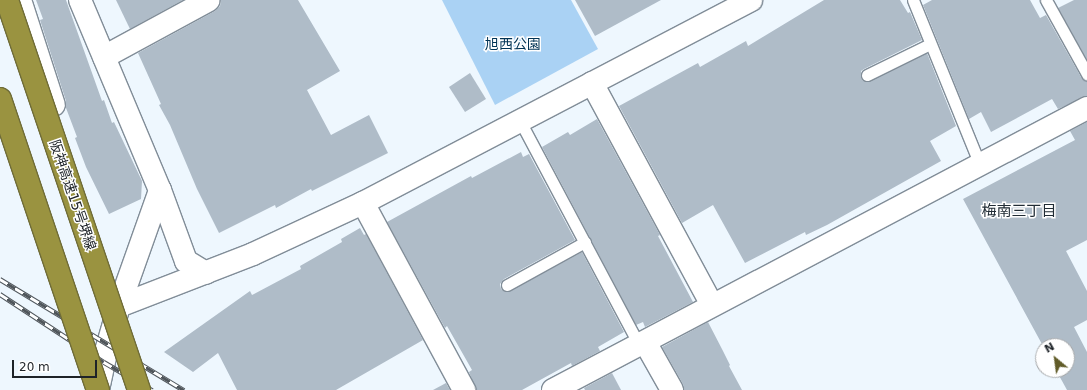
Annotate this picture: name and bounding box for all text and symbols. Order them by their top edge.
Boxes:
park label: 旭西公園 [485,36,541,52]
street label: 阪神高速15号堺線 [46,138,100,252]
district label: 梅南三丁目 [982,203,1056,221]
north arrow [1035,338,1075,378]
text: N [1042,340,1057,356]
scale bar [14,352,99,378]
text: 20 m [19,360,50,374]

